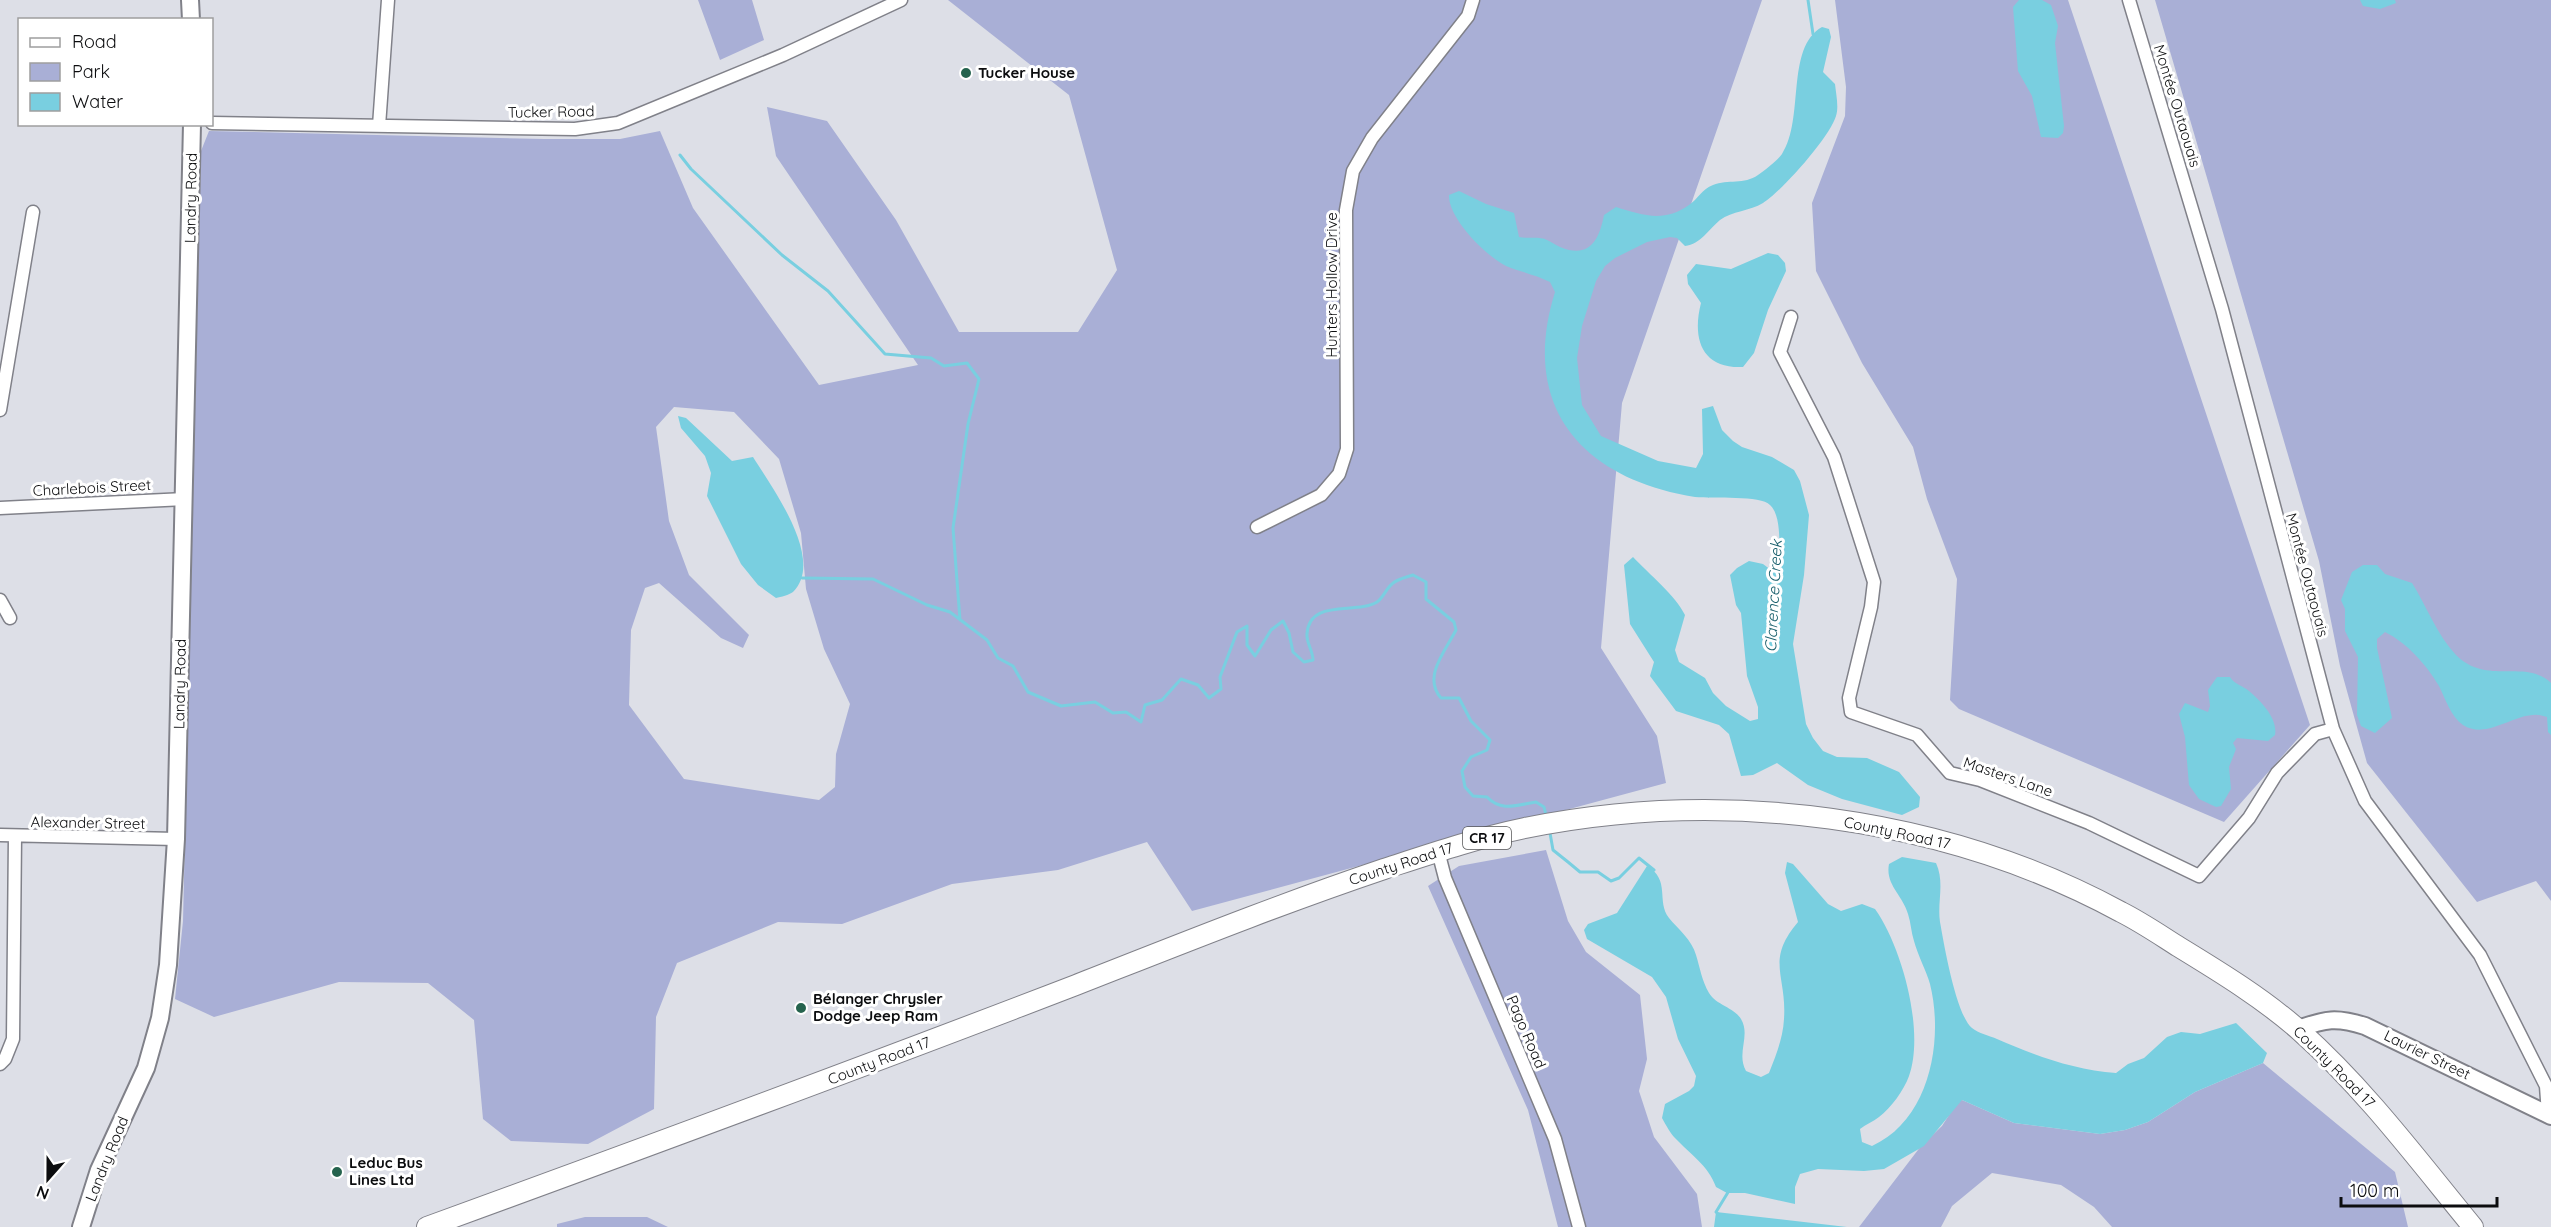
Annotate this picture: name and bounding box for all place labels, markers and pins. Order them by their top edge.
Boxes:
place label: Tucker House [978,63,1075,82]
marker: Tucker House [959,66,973,80]
place label: Bélanger Chrysler Dodge Jeep Ram [813,989,943,1025]
marker: Bélanger Chrysler Dodge Jeep Ram [794,1001,808,1015]
place label: Leduc Bus Lines Ltd [349,1153,423,1189]
marker: Leduc Bus Lines Ltd [330,1165,344,1179]

